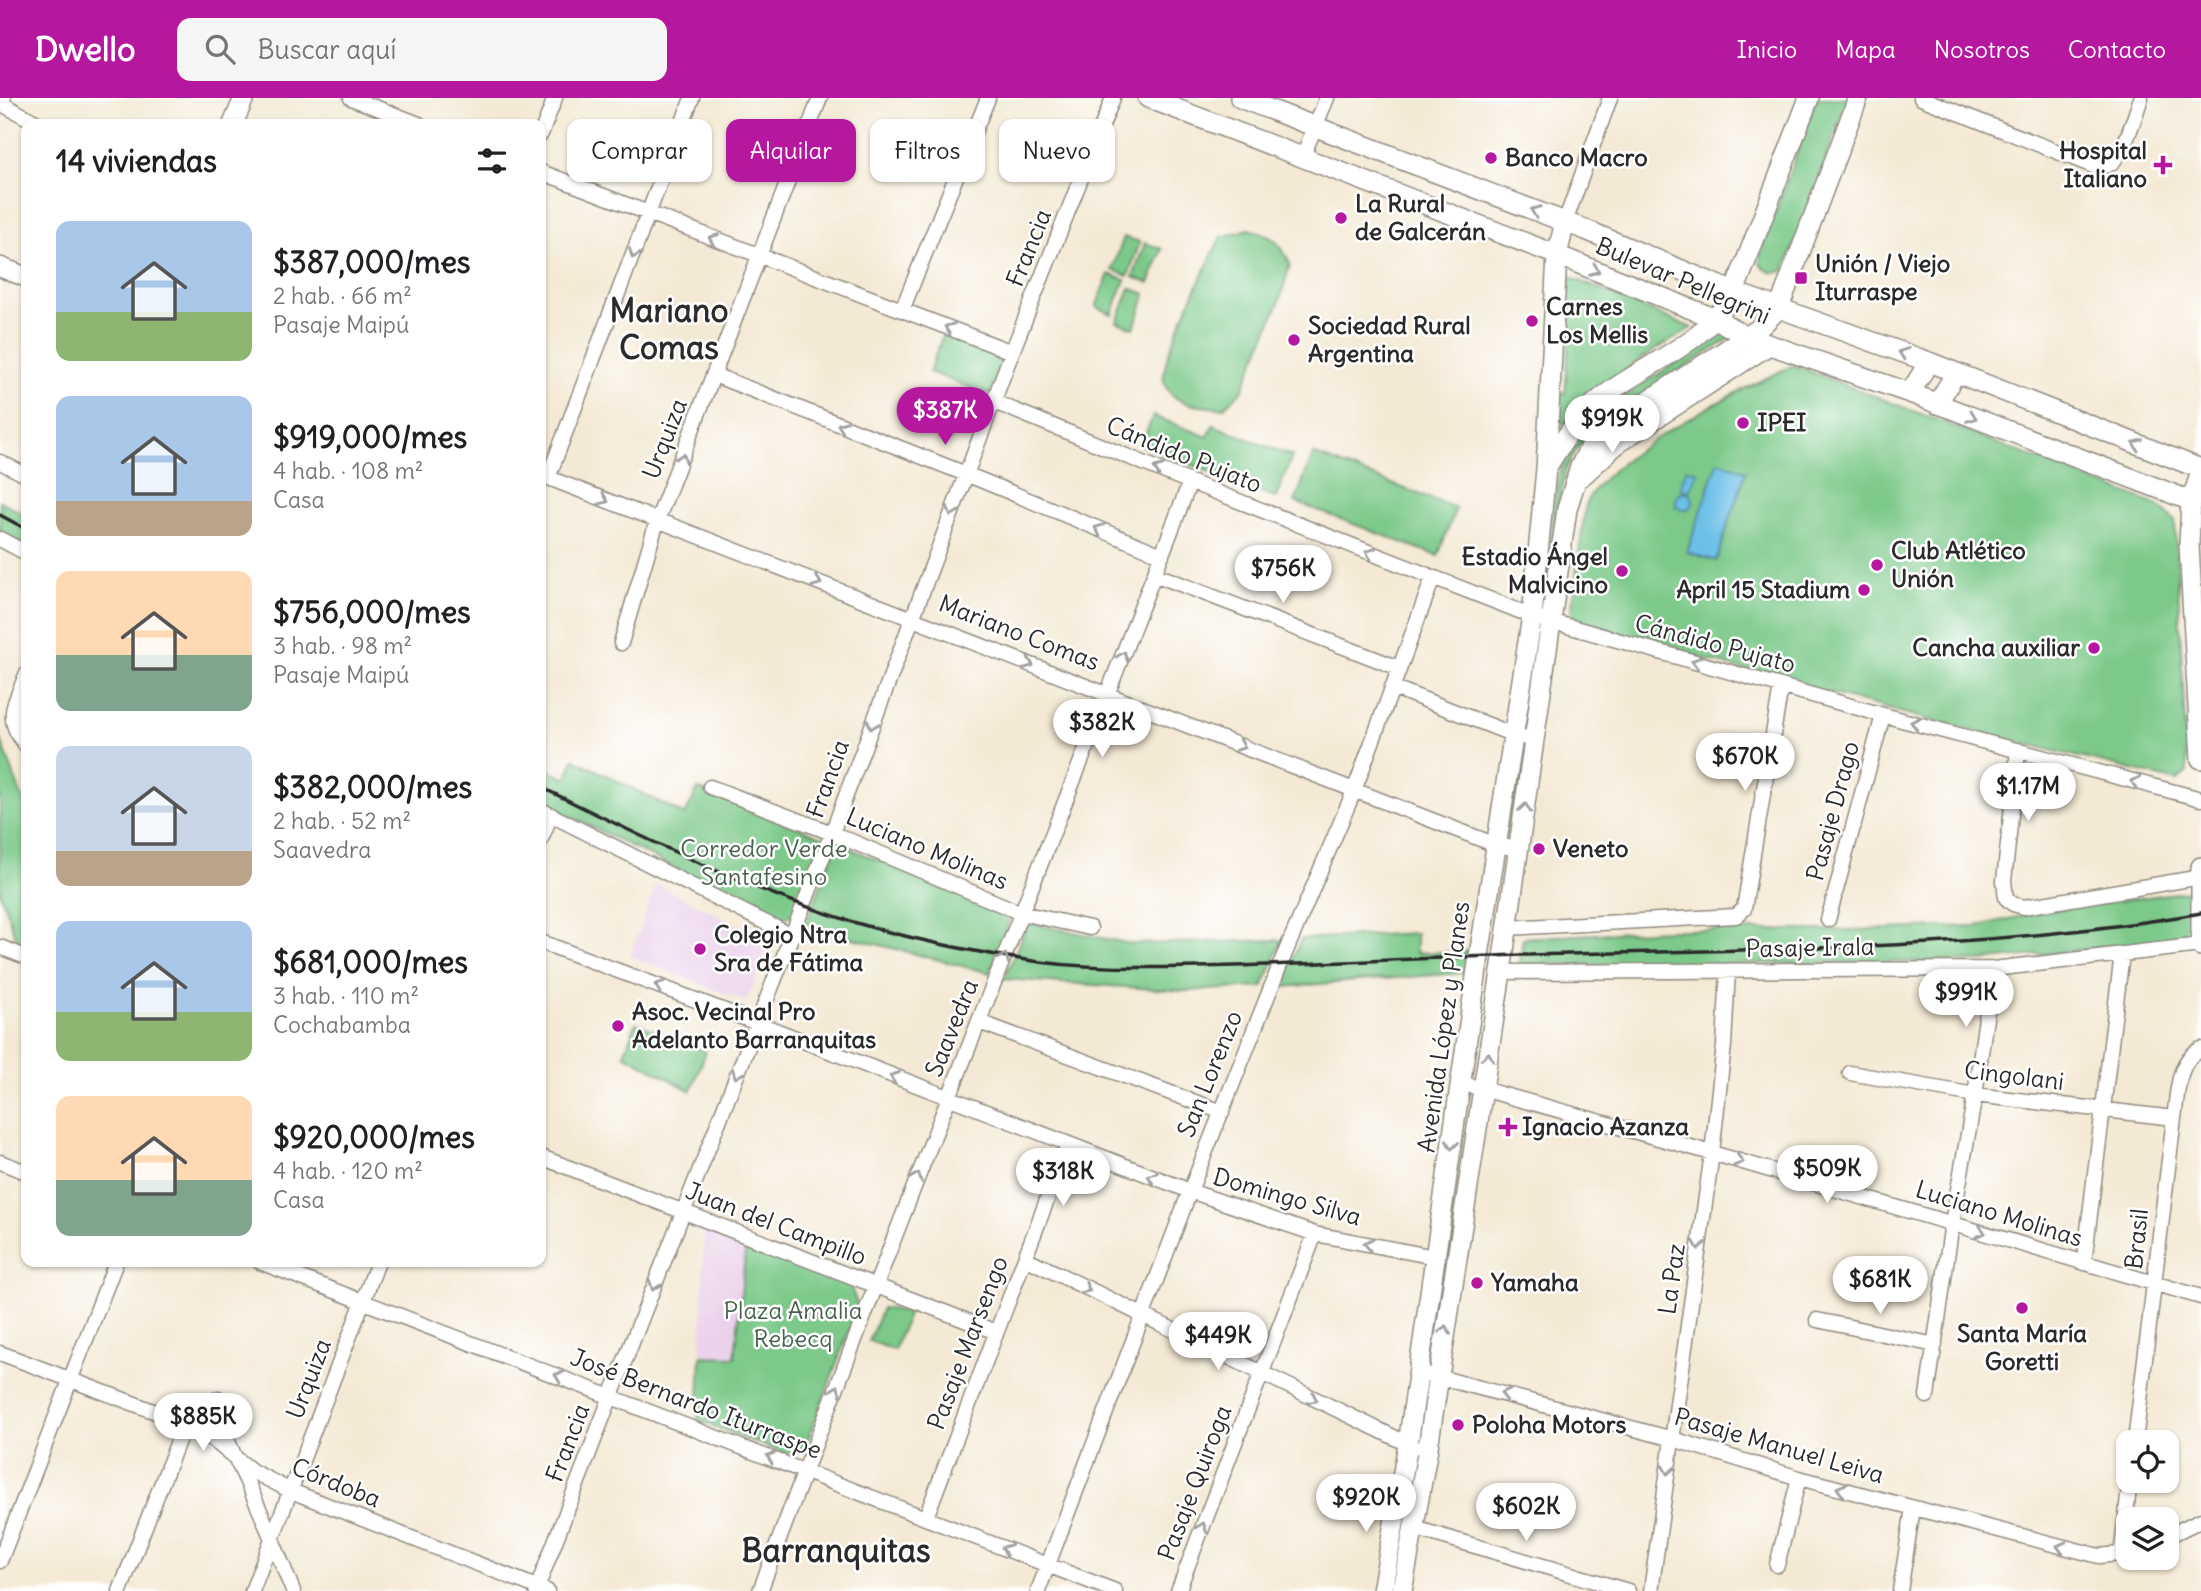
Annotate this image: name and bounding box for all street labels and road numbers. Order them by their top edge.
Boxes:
street label: Francia [999,204,1057,291]
street label: Bulevar Pellegrini [1592,230,1775,330]
street label: Urquiza [635,394,693,483]
street label: Cándido Pujato [1102,409,1267,499]
street label: Mariano Comas [935,588,1104,676]
street label: Cándido Pujato [1632,607,1799,679]
street label: Francia [799,735,855,822]
street label: Pasaje Drago [1799,738,1865,884]
street label: Luciano Molinas [842,800,1013,896]
street label: Avenida López y Planes [1411,899,1475,1154]
street label: Pasaje Irala [1745,931,1875,963]
street label: Saavedra [918,974,984,1081]
street label: San Lorenzo [1170,1006,1248,1141]
street label: Cingolani [1963,1054,2066,1096]
street label: Domingo Silva [1210,1161,1365,1232]
street label: Luciano Molinas [1912,1173,2086,1253]
street label: Juan del Campillo [682,1175,871,1271]
street label: Brasil [2118,1207,2154,1271]
street label: La Paz [1651,1241,1691,1316]
street label: Pasaje Marsengo [920,1252,1014,1434]
street label: Urquiza [279,1334,337,1423]
street label: José Bernardo Iturraspe [567,1341,826,1465]
street label: Francia [539,1399,596,1486]
street label: Pasaje Quiroga [1151,1401,1237,1564]
street label: Pasaje Manuel Leiva [1671,1401,1888,1489]
street label: Córdoba [288,1451,385,1513]

